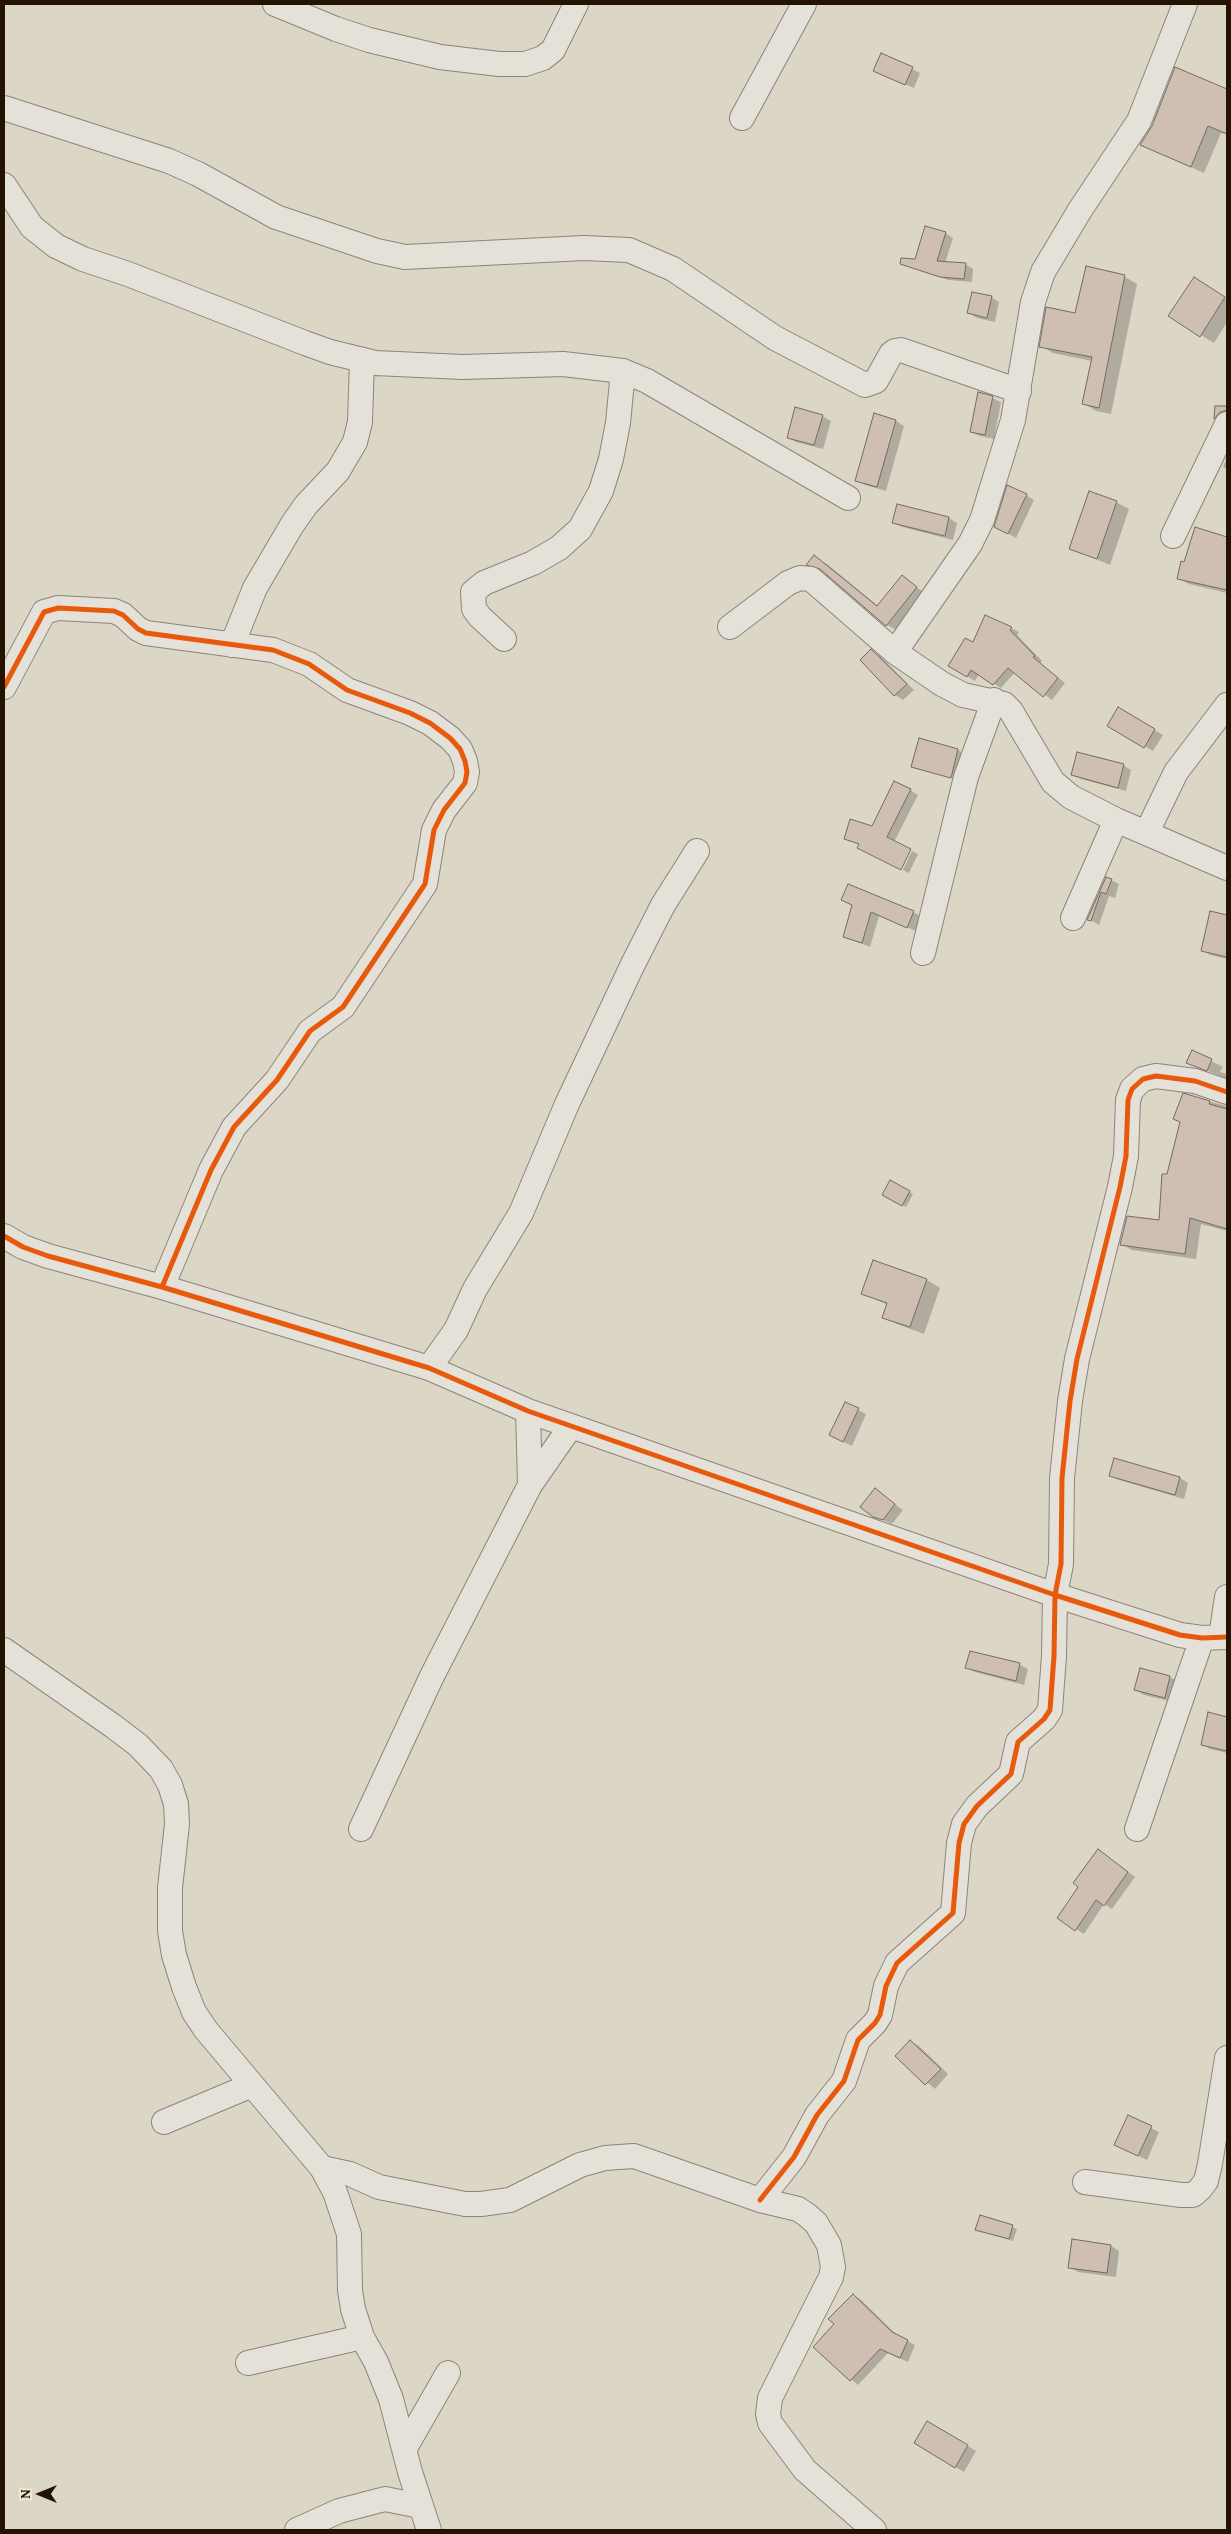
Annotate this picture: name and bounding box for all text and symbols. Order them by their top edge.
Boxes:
north arrow [15,2469,65,2519]
text: N [15,2489,35,2499]

